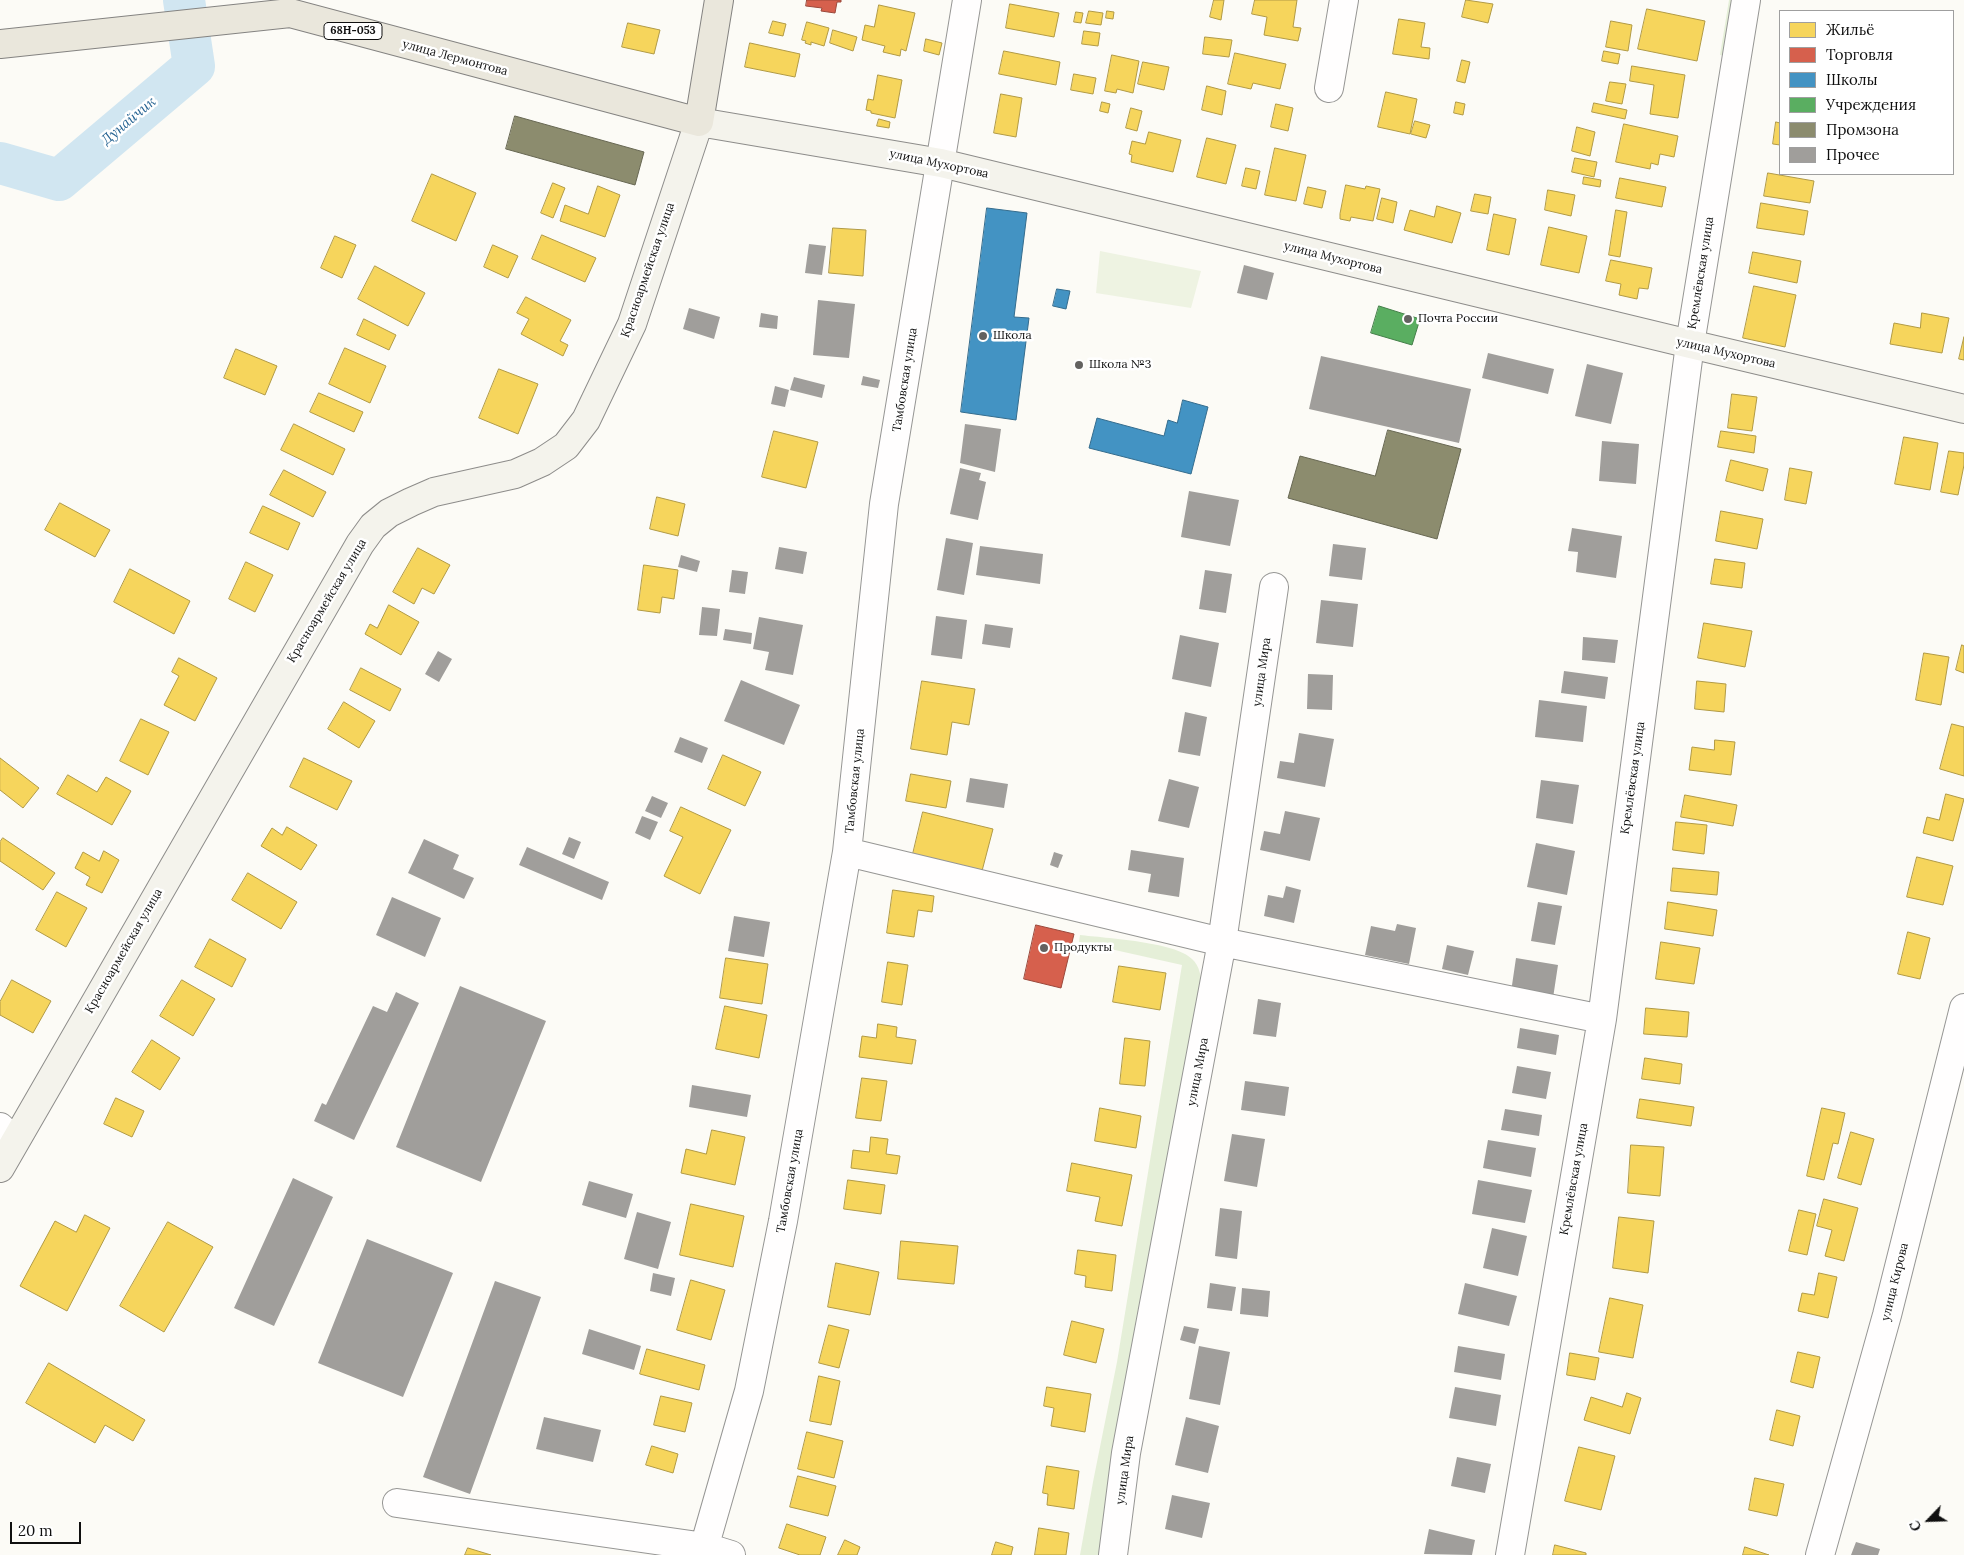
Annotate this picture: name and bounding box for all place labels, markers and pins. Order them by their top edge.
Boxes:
place label: Почта России [1418,312,1498,326]
marker: Почта России [1402,313,1414,325]
place label: Школа [993,329,1032,343]
marker: Школа [977,330,989,342]
place label: Школа №3 [1089,358,1151,372]
marker: Школа №3 [1073,359,1085,371]
place label: Продукты [1054,941,1112,955]
marker: Продукты [1038,942,1050,954]

